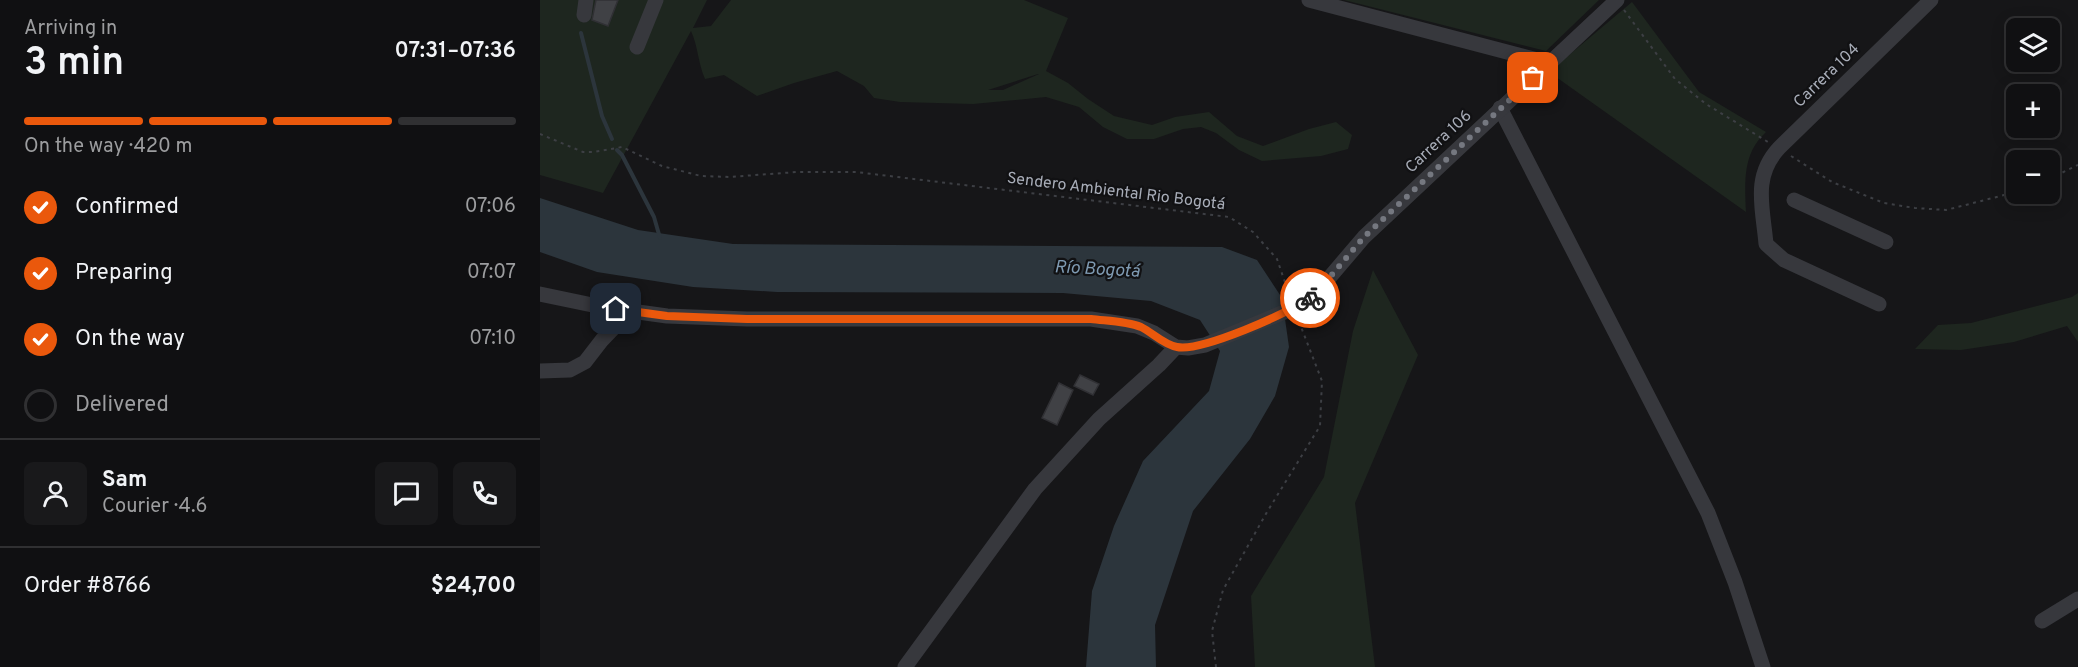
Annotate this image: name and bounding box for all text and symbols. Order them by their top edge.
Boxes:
text: Arriving in [24,16,117,42]
map controls [2006,18,2060,204]
button: layers [2006,18,2060,72]
text: 07:31–07:36 [395,38,516,65]
text: 3 min [24,40,124,89]
street label: Carrera 104 [1790,40,1864,112]
pin [1507,52,1558,103]
icon: bag [1516,61,1549,94]
button: + [2006,84,2060,138]
street label: Carrera 106 [1402,106,1476,178]
text: On the way · 420 m [24,134,193,160]
button: − [2006,150,2060,204]
street label: Sendero Ambiental Rio Bogotá [1006,169,1226,215]
icon: check [24,191,57,224]
text: Confirmed [75,194,179,221]
text: 07:06 [465,194,516,220]
water label: Río Bogotá [1054,256,1142,284]
icon: check [24,257,57,290]
text: Preparing [75,260,173,287]
text: 07:07 [467,260,516,286]
courier [1280,268,1340,328]
icon: bike [1294,282,1327,315]
pin [590,283,641,334]
icon: home [599,292,632,325]
icon: check [24,323,57,356]
text: On the way [75,326,185,353]
text: 07:10 [469,326,516,352]
text: Delivered [75,392,169,419]
button: person [24,462,87,525]
button: chat [375,462,438,525]
button: phone [453,462,516,525]
text: Sam [102,467,147,494]
text: Courier · 4.6 [102,494,207,520]
text: Order #8766 [24,573,151,600]
text: $24,700 [431,573,516,600]

